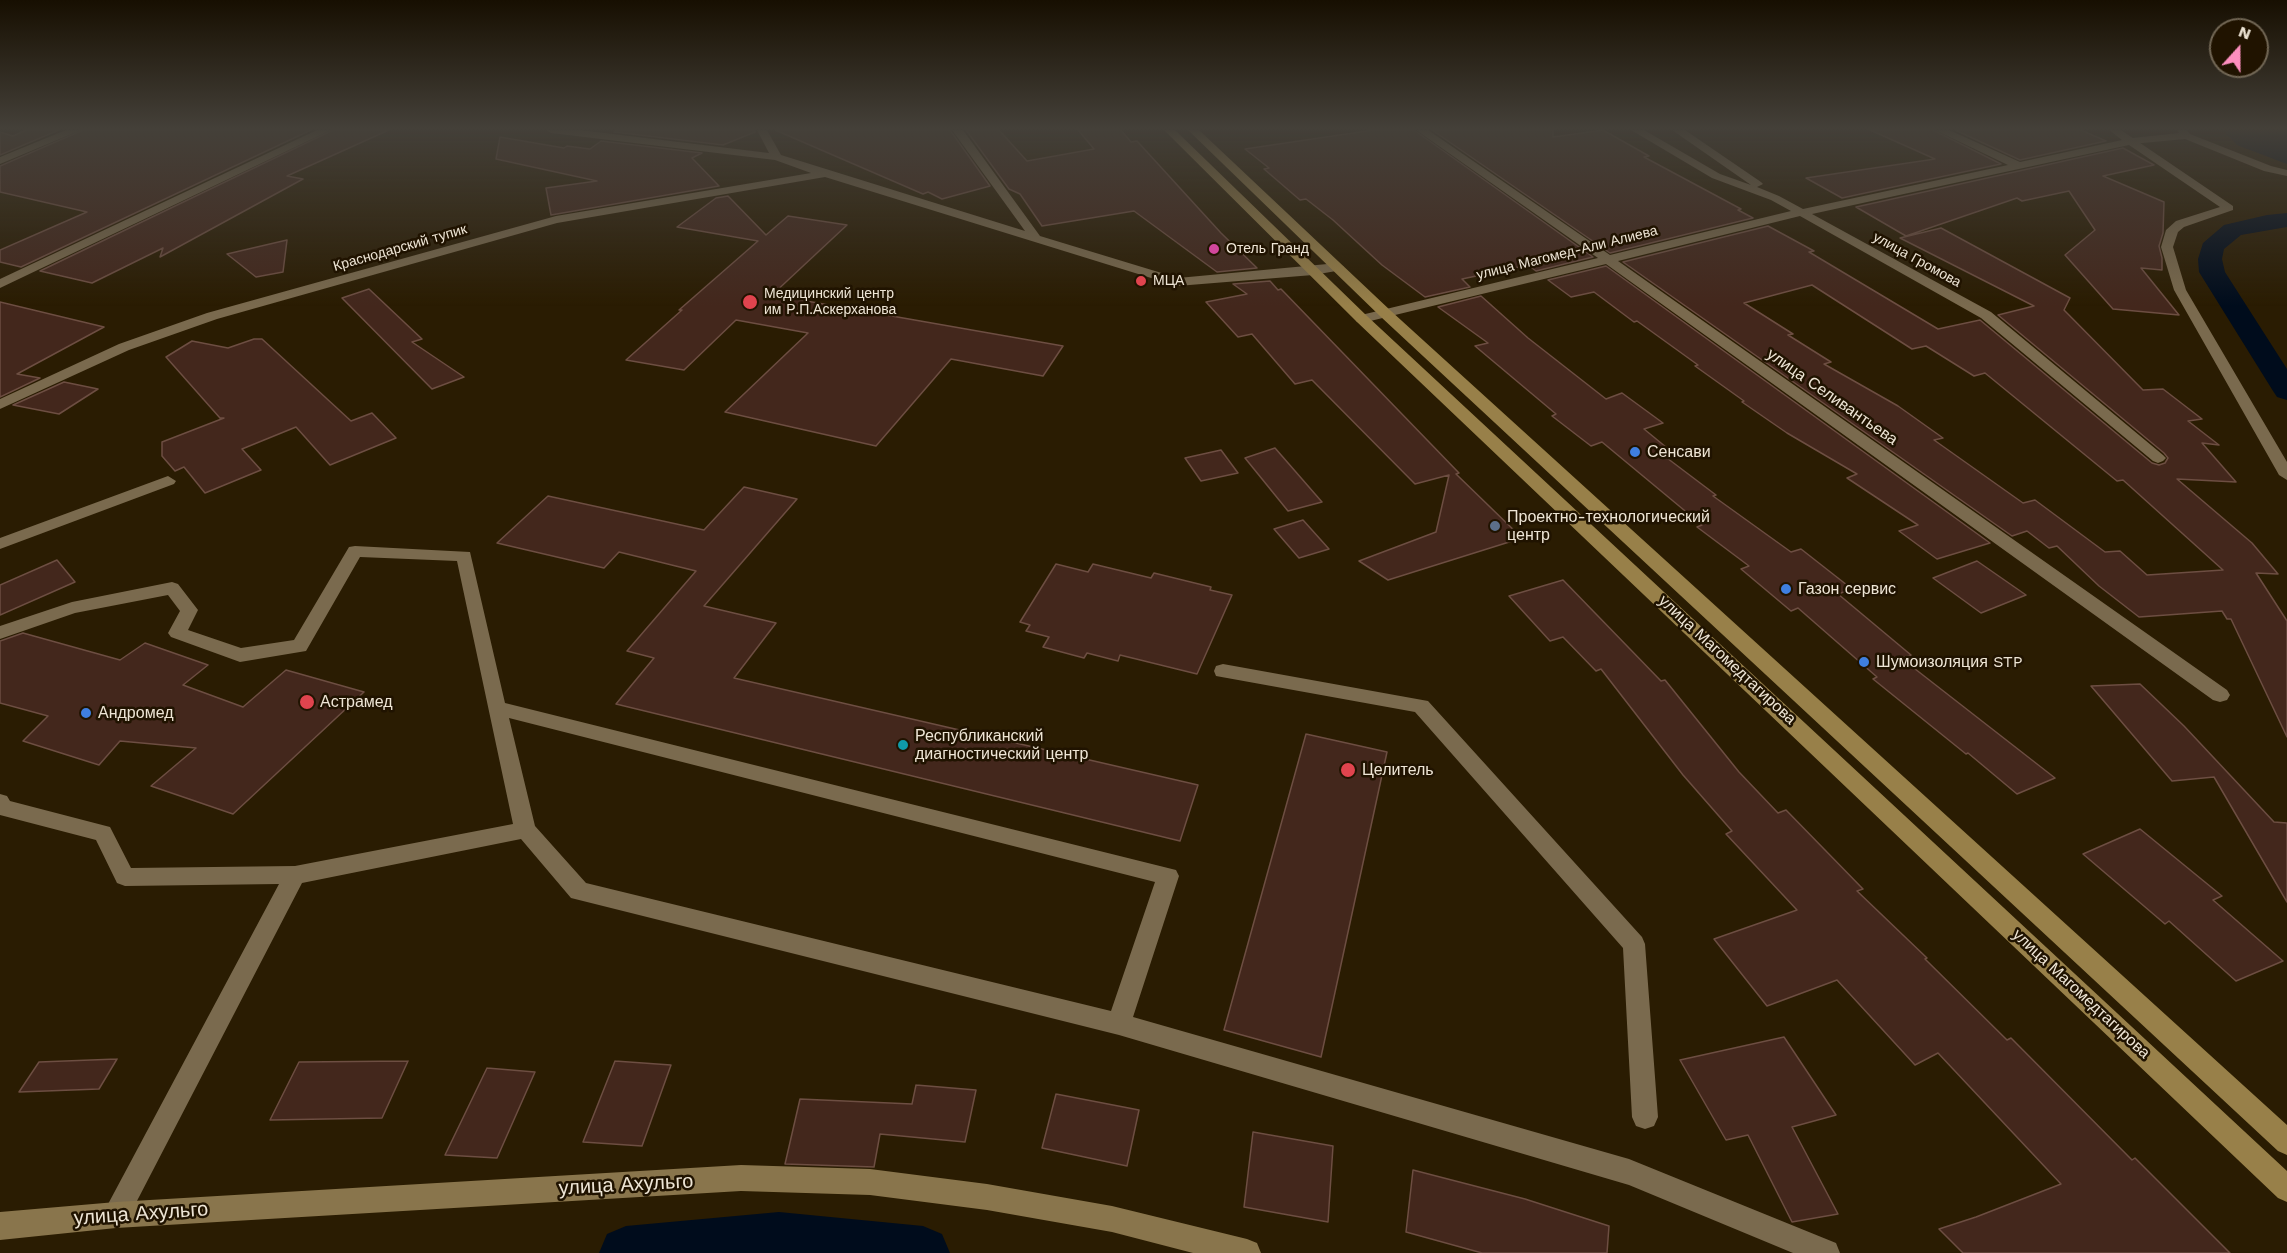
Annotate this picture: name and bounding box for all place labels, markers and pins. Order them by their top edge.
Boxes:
place label: Отель Гранд [1226,241,1309,257]
marker: Отель Гранд [1207,242,1221,256]
place label: МЦА [1153,273,1184,289]
marker: МЦА [1134,274,1148,288]
place label: Медицинский центр им Р.П.Аскерханова [764,286,896,318]
marker: Медицинский центр им Р.П.Аскерханова [741,293,759,311]
place label: Сенсави [1647,442,1711,462]
marker: Сенсави [1628,445,1642,459]
place label: Проектно-технологический центр [1507,507,1710,545]
marker: Проектно-технологический центр [1488,519,1502,533]
place label: Газон сервис [1798,579,1896,599]
marker: Газон сервис [1779,582,1793,596]
place label: Шумоизоляция STP [1876,652,2022,672]
marker: Шумоизоляция STP [1857,655,1871,669]
place label: Астрамед [320,692,393,712]
marker: Астрамед [298,693,316,711]
place label: Андромед [98,703,174,723]
marker: Андромед [79,706,93,720]
place label: Республиканский диагностический центр [915,726,1089,764]
marker: Республиканский диагностический центр [896,738,910,752]
place label: Целитель [1362,760,1434,780]
marker: Целитель [1339,761,1357,779]

